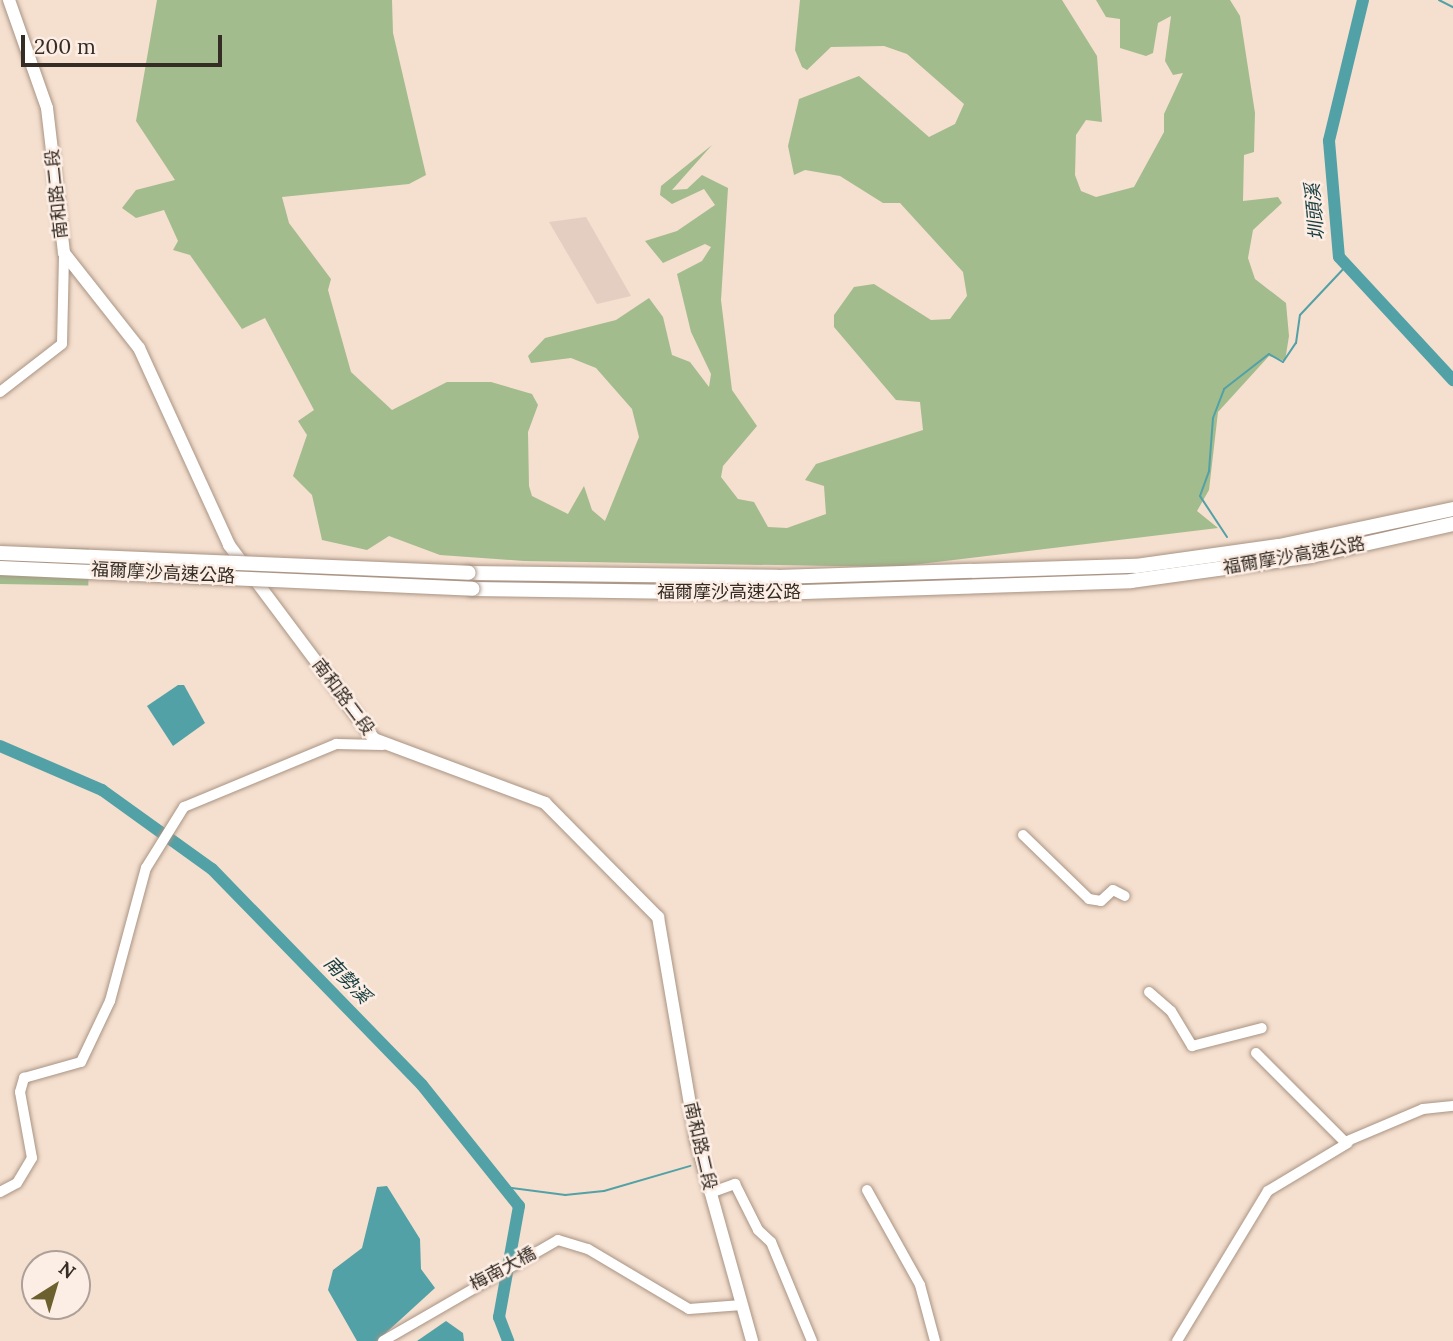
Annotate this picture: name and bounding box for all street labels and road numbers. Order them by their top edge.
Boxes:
street label: 南和路二段 [42,148,72,240]
street label: 福爾摩沙高速公路 [1221,533,1367,579]
street label: 福爾摩沙高速公路 [91,558,235,588]
street label: 福爾摩沙高速公路 [657,581,801,603]
street label: 南和路二段 [307,655,379,739]
street label: 南和路二段 [679,1100,721,1192]
street label: 梅南大橋 [466,1243,540,1295]

